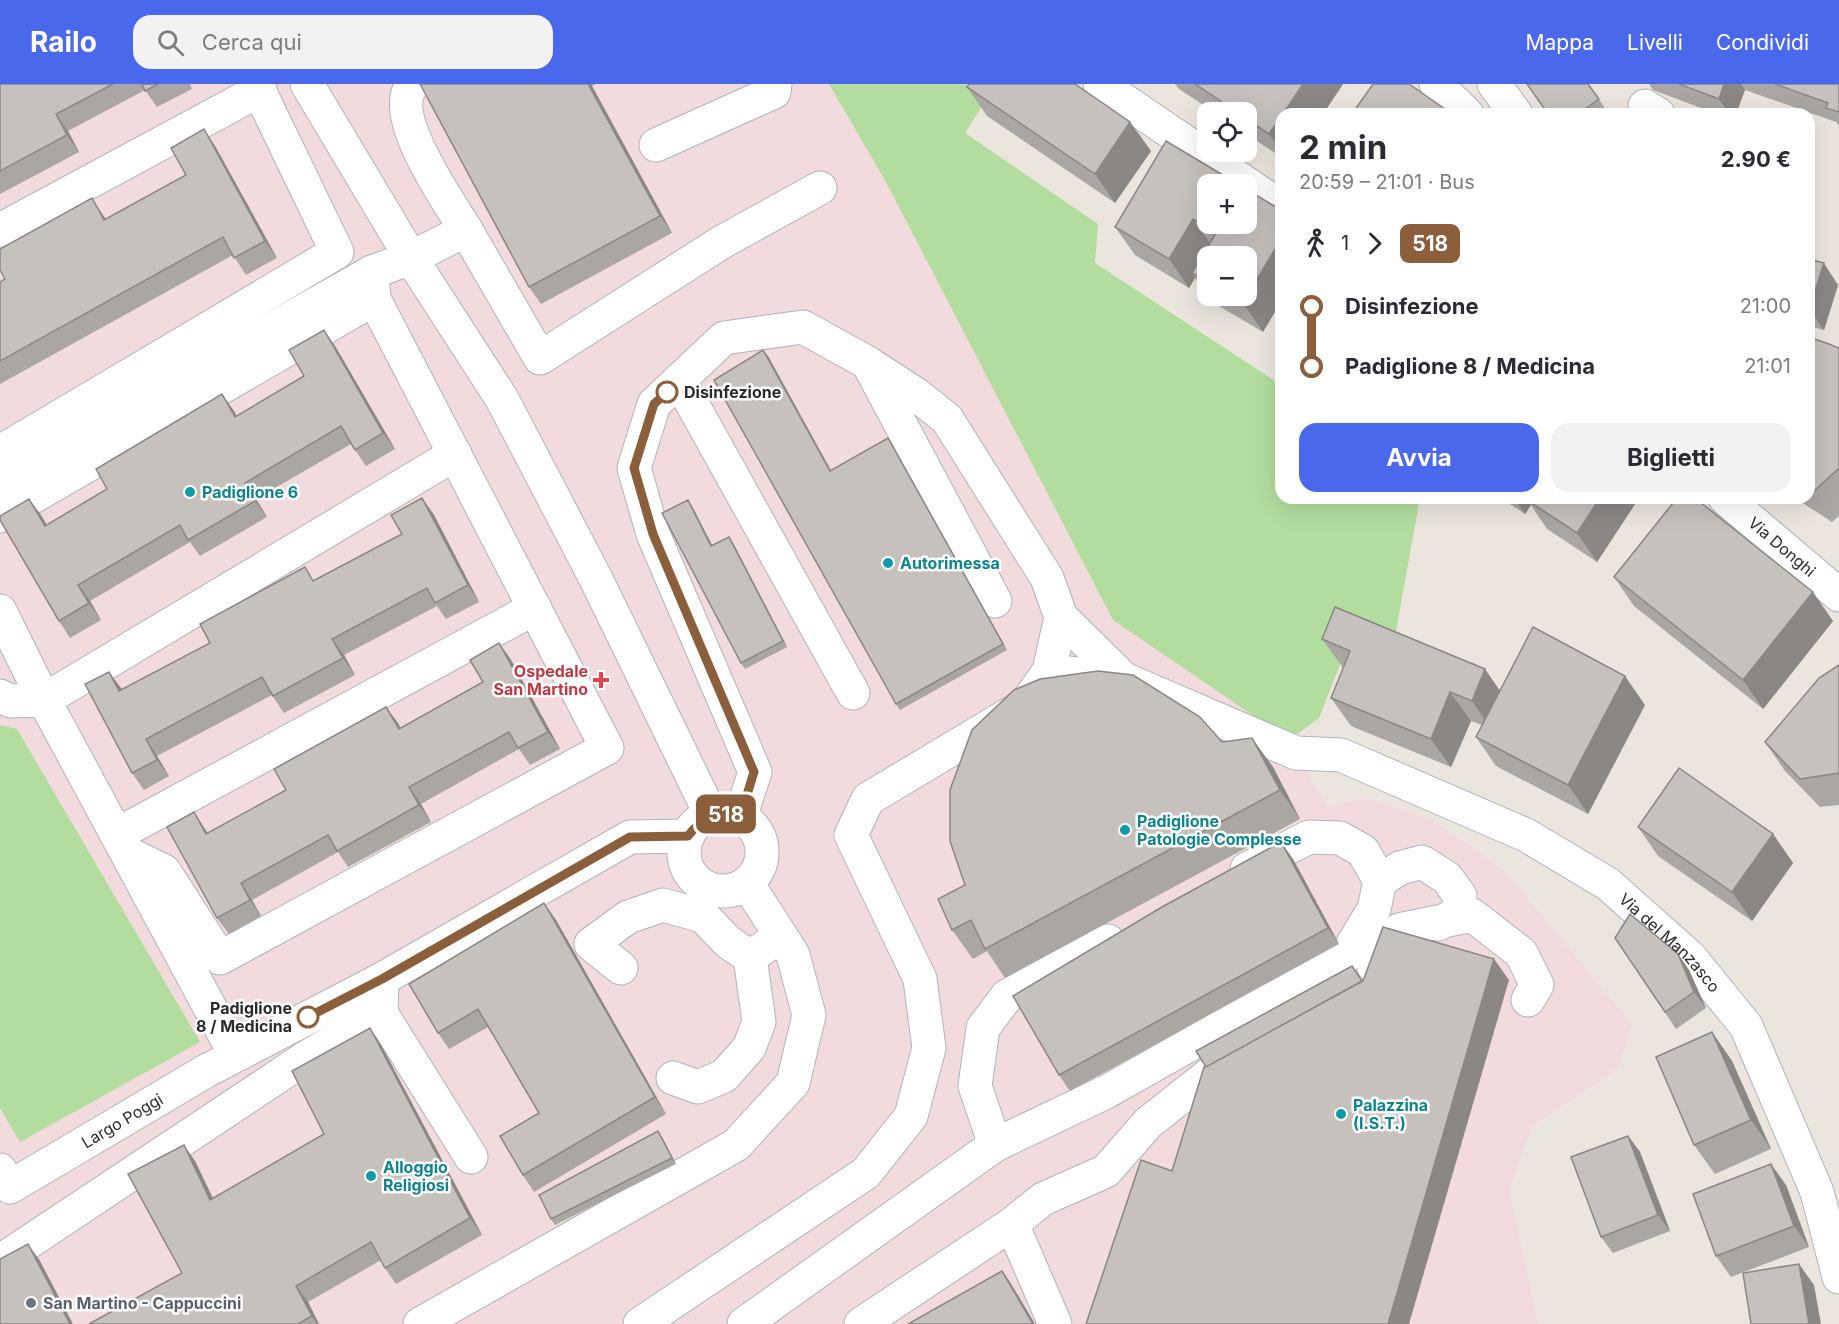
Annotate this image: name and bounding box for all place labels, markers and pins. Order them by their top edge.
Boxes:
marker: Disinfezione [656,381,678,403]
place label: Disinfezione [684,382,781,402]
place label: Padiglione 6 [202,482,298,502]
marker: Padiglione 6 [183,485,197,499]
place label: Autorimessa [900,553,1000,573]
marker: Autorimessa [881,556,895,570]
place label: Ospedale San Martino [493,661,588,699]
marker: Ospedale San Martino [592,671,610,689]
place label: Padiglione Patologie Complesse [1137,811,1302,849]
marker: Padiglione Patologie Complesse [1118,823,1132,837]
place label: Padiglione 8 / Medicina [196,998,292,1036]
marker: Padiglione 8 / Medicina [297,1006,319,1028]
place label: Palazzina (I.S.T.) [1353,1095,1428,1133]
marker: Palazzina (I.S.T.) [1334,1107,1348,1121]
place label: Alloggio Religiosi [383,1157,449,1195]
marker: Alloggio Religiosi [364,1169,378,1183]
place label: San Martino - Cappuccini [43,1293,241,1313]
marker: San Martino - Cappuccini [24,1296,38,1310]

